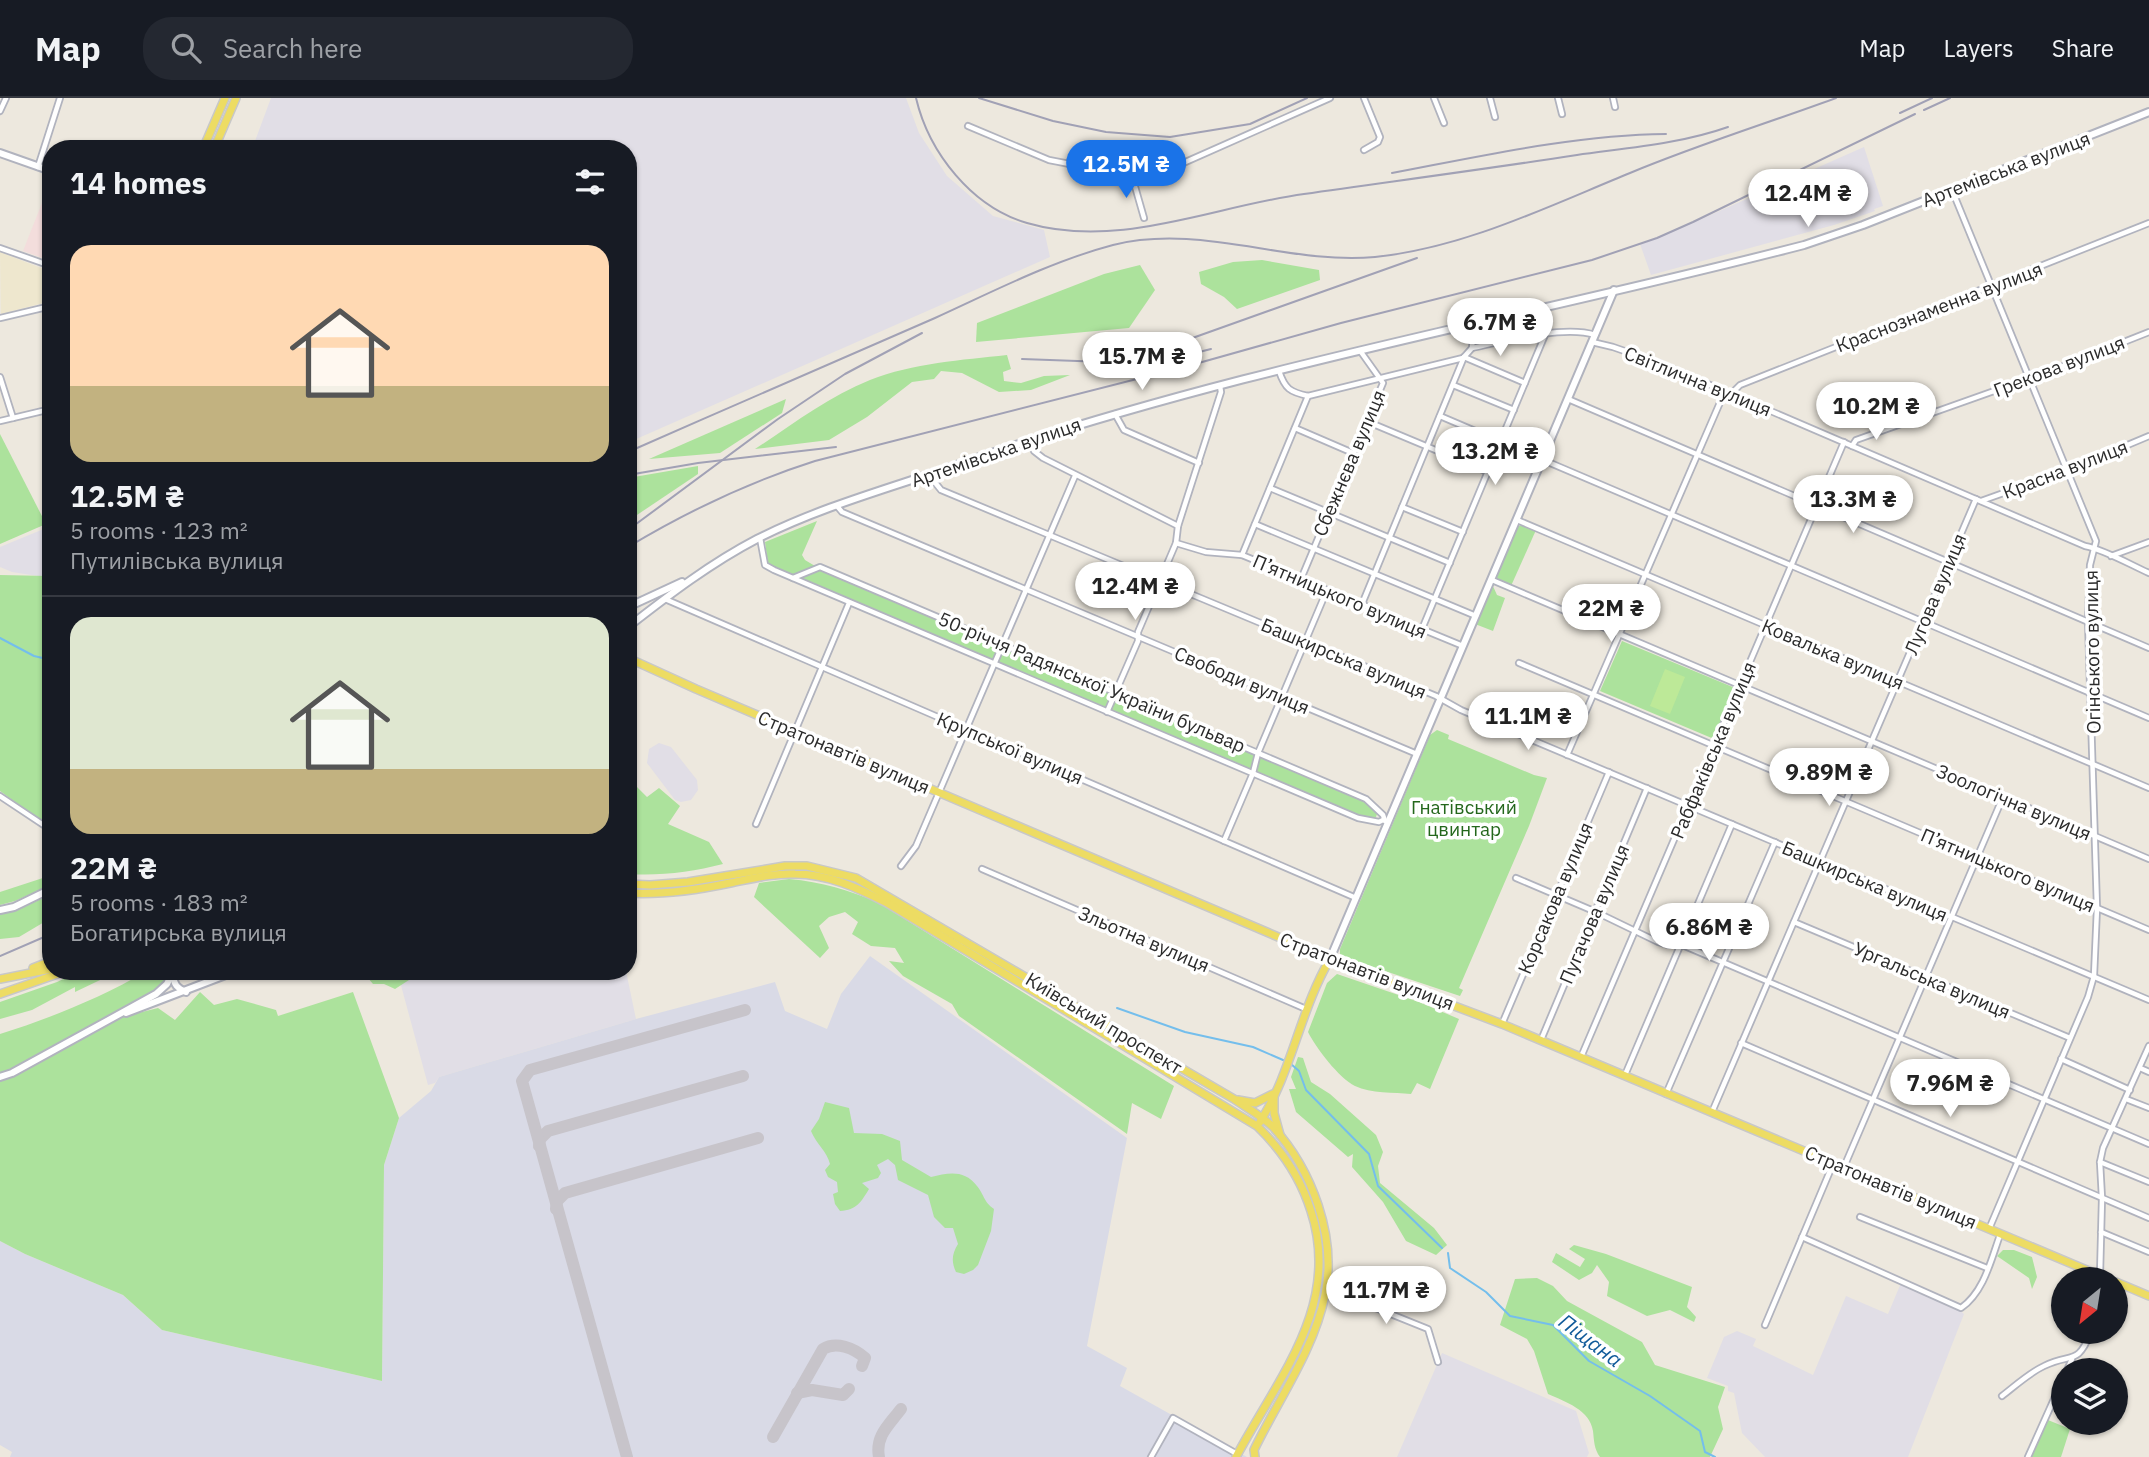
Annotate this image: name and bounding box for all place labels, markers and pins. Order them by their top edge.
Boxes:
pin: 12.5M ₴ [1061,140,1191,200]
pin: 12.4M ₴ [1743,170,1873,229]
pin: 6.7M ₴ [1443,299,1557,358]
pin: 15.7M ₴ [1077,332,1207,392]
pin: 10.2M ₴ [1811,382,1941,442]
pin: 13.2M ₴ [1430,428,1560,487]
pin: 13.3M ₴ [1788,476,1918,535]
pin: 12.4M ₴ [1070,562,1200,622]
pin: 22M ₴ [1562,584,1660,644]
pin: 11.1M ₴ [1463,692,1593,752]
pin: 9.89M ₴ [1764,748,1894,808]
pin: 6.86M ₴ [1644,904,1774,963]
pin: 7.96M ₴ [1885,1060,2015,1119]
pin: 11.7M ₴ [1321,1266,1451,1326]

